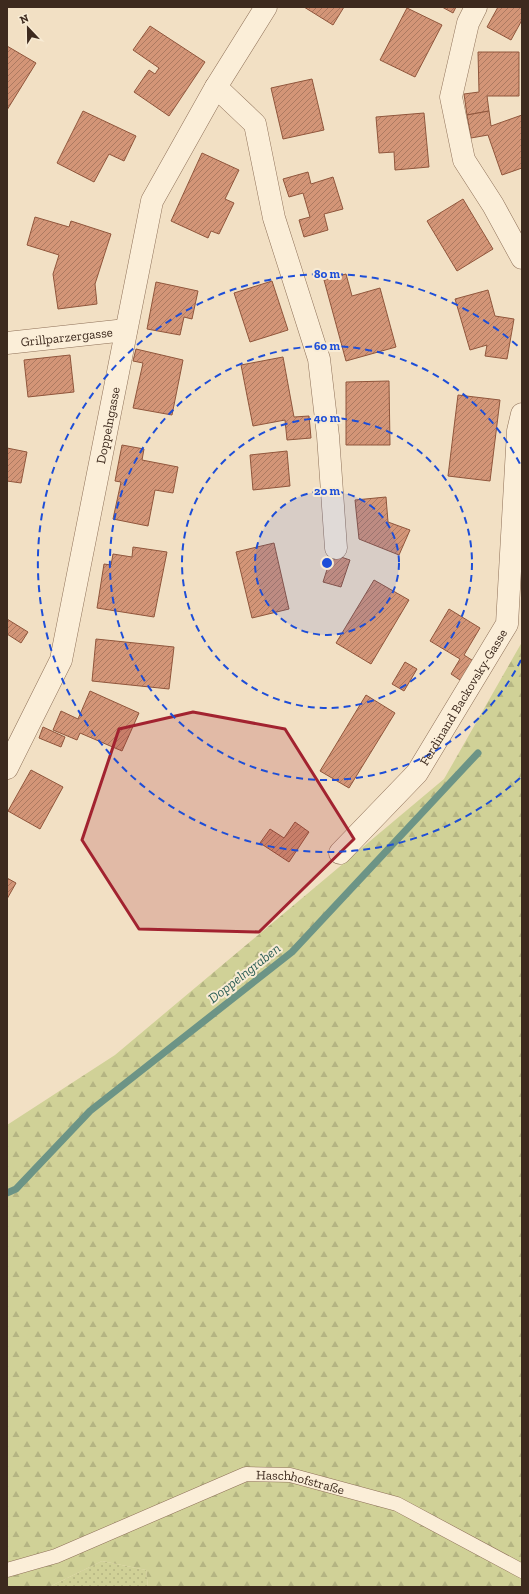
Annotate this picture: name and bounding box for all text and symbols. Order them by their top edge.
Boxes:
north arrow [8,8,48,48]
text: N [18,11,31,27]
text: 80 m [314,267,341,281]
street label: Grillparzergasse [20,325,113,349]
text: 60 m [314,339,341,353]
street label: Doppelngasse [93,386,123,465]
text: 40 m [314,411,341,425]
text: 20 m [314,484,341,498]
centre of rings [320,556,334,570]
street label: Ferdinand Backovsky-Gasse [417,626,510,768]
water label: Doppelngraben [205,940,284,1007]
street label: Haschhofstraße [256,1467,346,1497]

